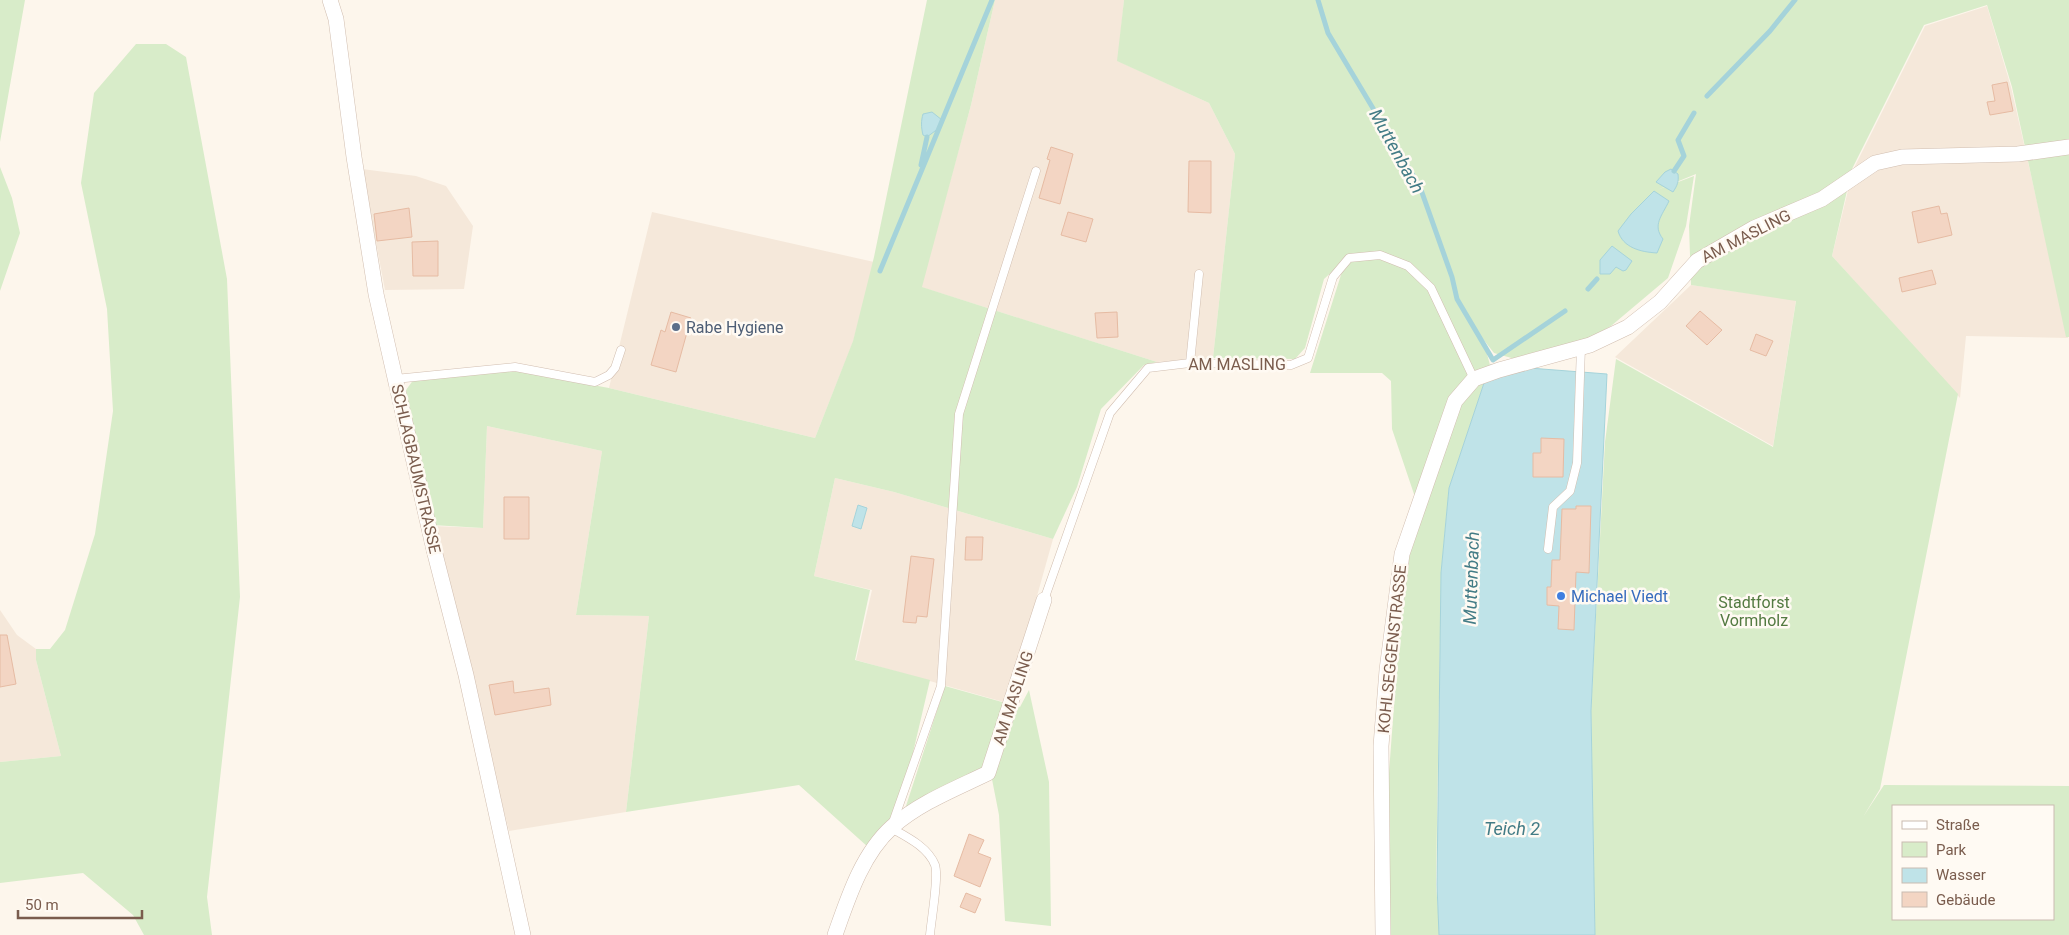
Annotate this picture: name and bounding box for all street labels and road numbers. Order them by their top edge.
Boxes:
street label: AM MASLING [1698,205,1794,267]
street label: AM MASLING [1188,355,1286,374]
street label: SCHLAGBAUMSTRASSE [387,382,445,556]
street label: KOHLSEGGENSTRASSE [1374,564,1410,734]
street label: AM MASLING [989,649,1037,747]

